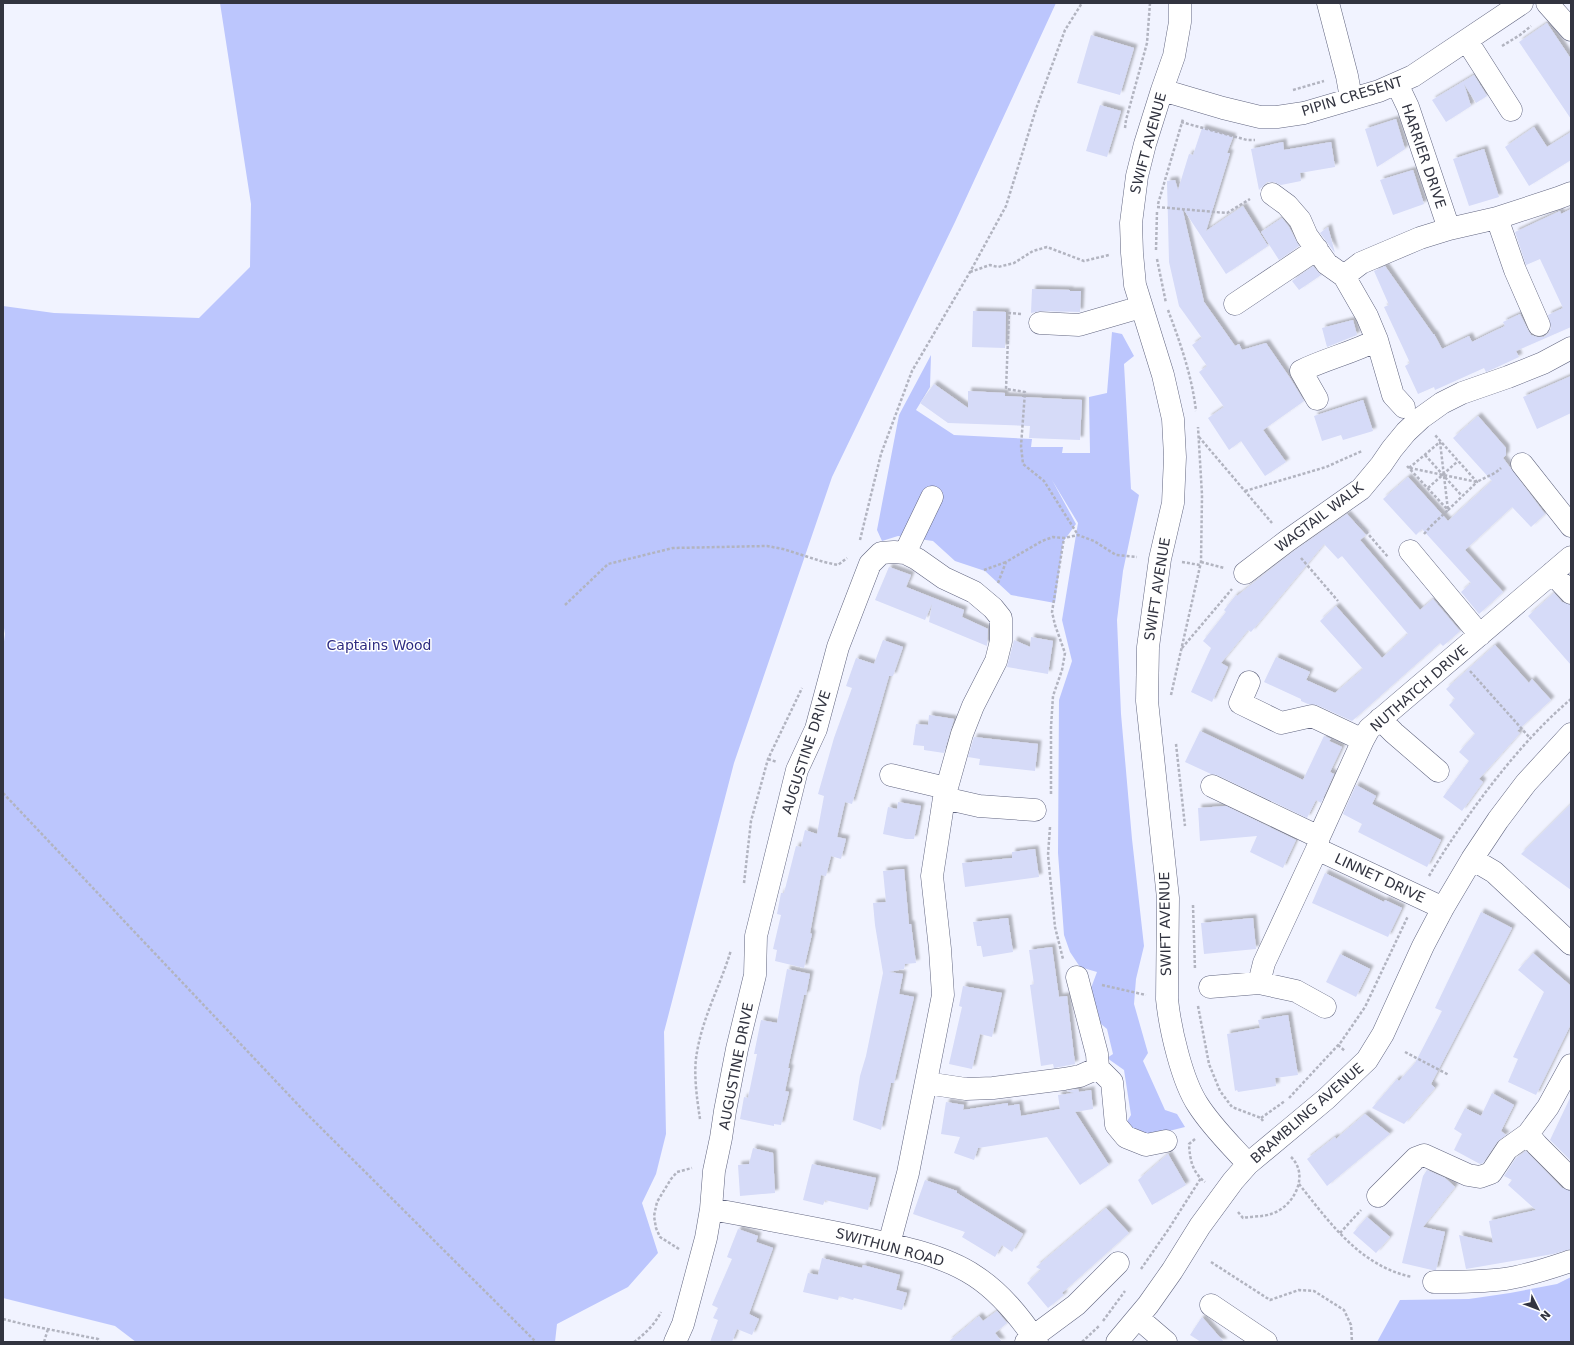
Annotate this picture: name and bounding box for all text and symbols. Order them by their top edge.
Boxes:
street label: PIPIN CRESENT [1299,73,1405,119]
street label: SWIFT AVENUE [1127,91,1169,195]
street label: HARRIER DRIVE [1399,101,1449,211]
street label: WAGTAIL WALK [1272,478,1367,555]
street label: SWIFT AVENUE [1141,536,1173,642]
park label: Captains Wood [327,637,431,653]
street label: NUTHATCH DRIVE [1367,641,1471,735]
street label: AUGUSTINE DRIVE [778,688,834,816]
street label: LINNET DRIVE [1332,850,1428,906]
street label: SWIFT AVENUE [1156,872,1174,976]
street label: AUGUSTINE DRIVE [716,1001,756,1131]
street label: BRAMBLING AVENUE [1247,1060,1367,1166]
street label: SWITHUN ROAD [834,1225,946,1269]
north arrow [1518,1289,1558,1329]
text: N [1537,1308,1553,1323]

